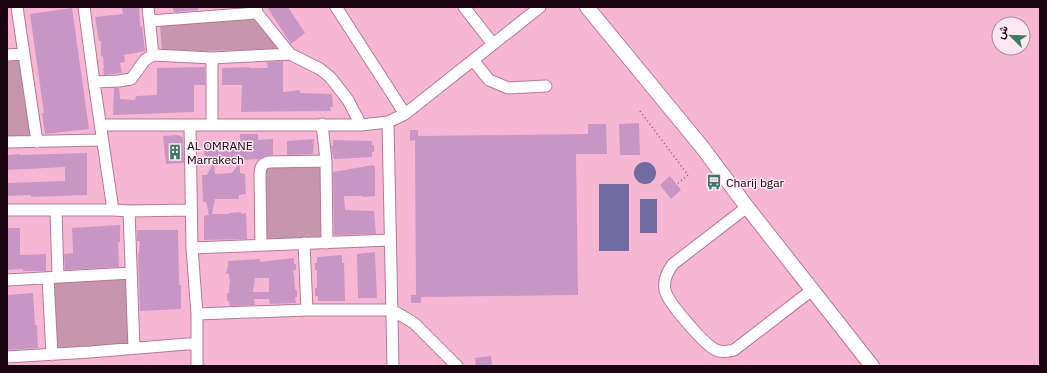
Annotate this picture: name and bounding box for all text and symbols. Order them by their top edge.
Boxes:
north arrow [991,16,1031,56]
text: ش [993,23,1011,41]
place label: AL OMRANE Marrakech [187,138,253,167]
building icon: AL OMRANE Marrakech [166,143,184,161]
bus stop icon: Charij bgar [705,173,723,191]
place label: Charij bgar [726,175,785,190]

